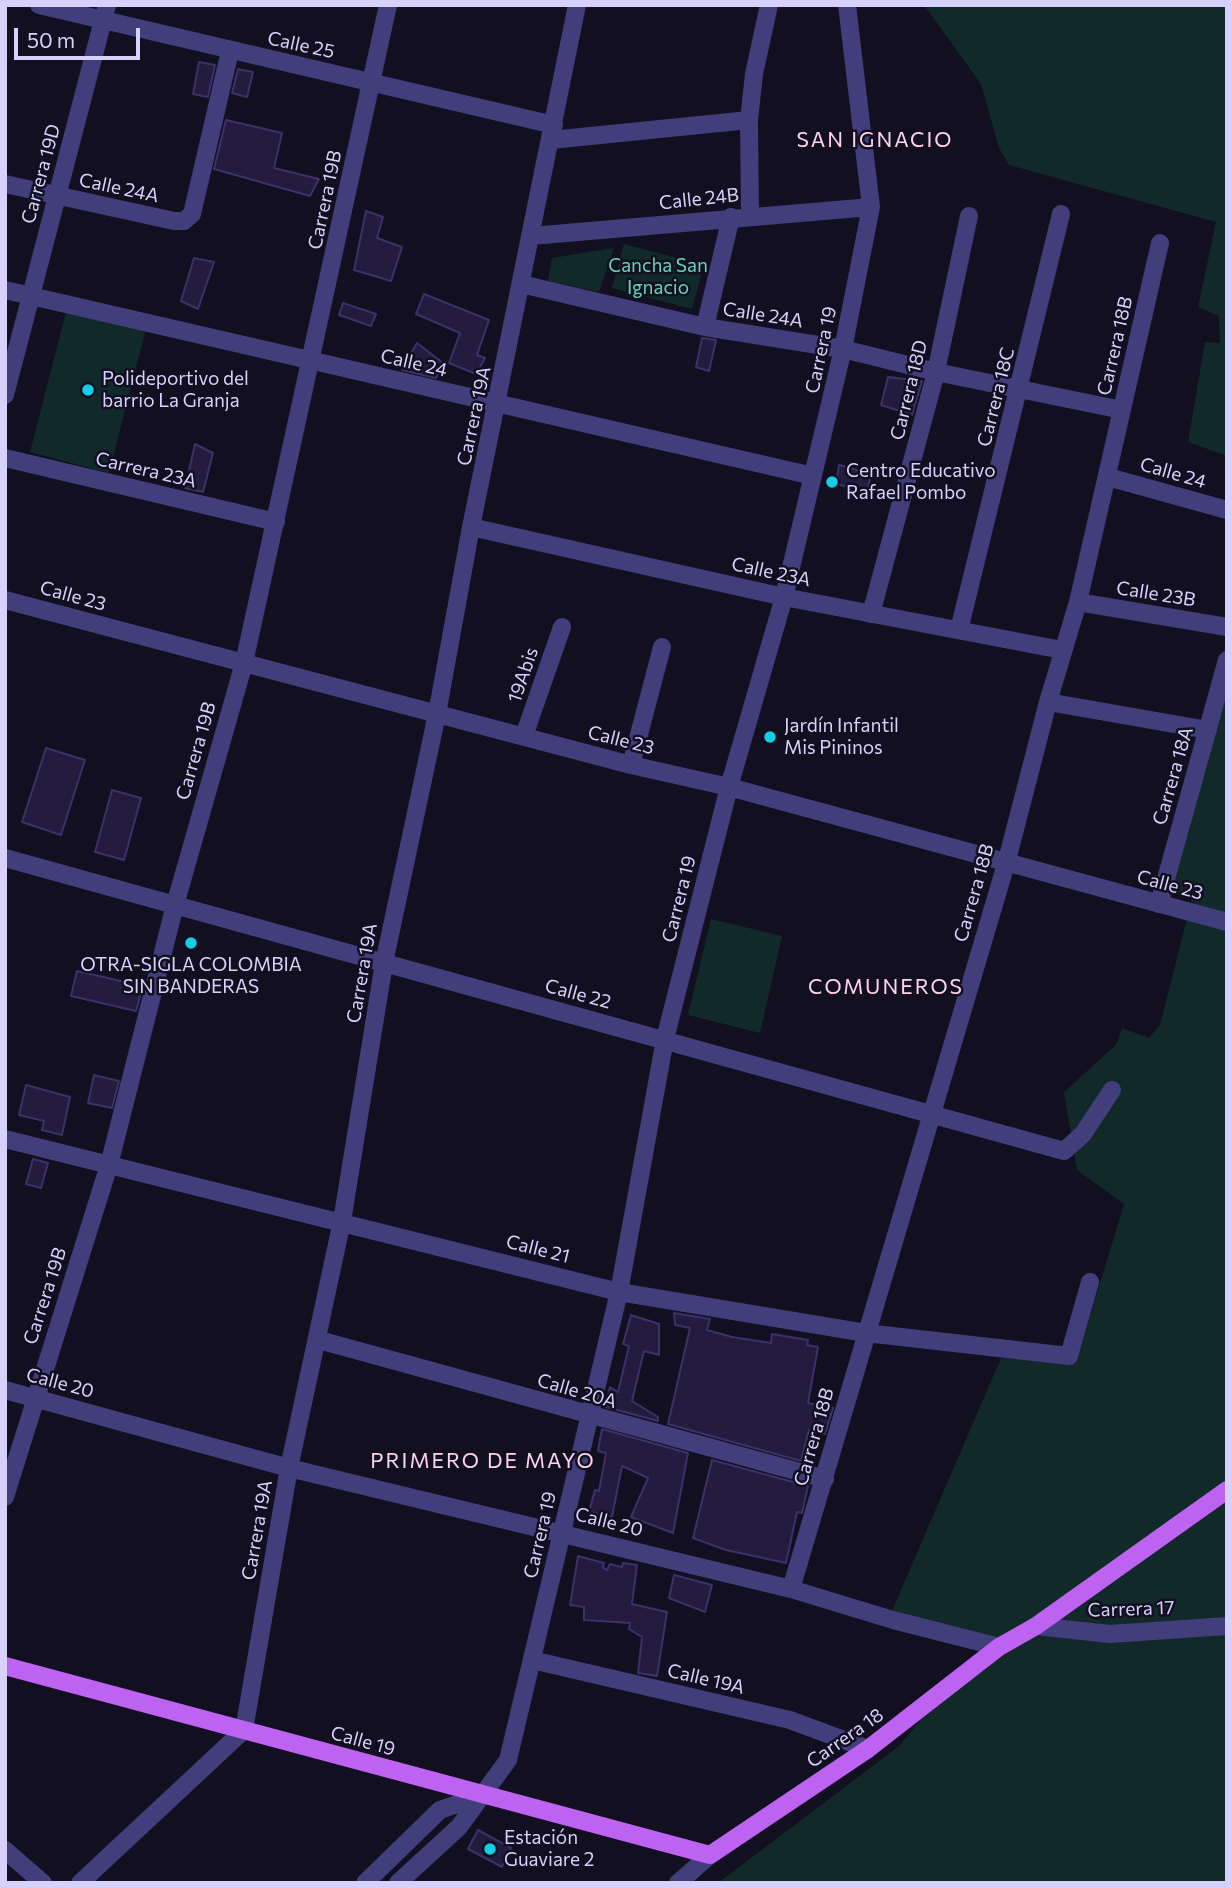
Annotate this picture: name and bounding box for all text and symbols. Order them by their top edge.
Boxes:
scale bar [18,14,144,58]
text: 50 m [27,27,75,52]
street label: Calle 25 [266,27,336,63]
street label: Carrera 19D [17,122,65,226]
district label: SAN IGNACIO [798,127,952,153]
street label: Carrera 19B [303,148,347,252]
street label: Calle 24A [77,168,161,208]
street label: Calle 24B [658,183,740,215]
park label: Cancha San Ignacio [608,255,708,299]
street label: Carrera 18B [1093,294,1137,398]
street label: Calle 24A [721,297,805,333]
street label: Carrera 19 [801,304,841,396]
street label: Carrera 18D [886,338,932,442]
street label: Calle 24 [378,344,450,382]
street label: Carrera 18C [973,345,1019,449]
street label: Carrera 19A [452,364,496,468]
place label: Polideportivo del barrio La Granja [102,368,249,412]
marker: Polideportivo del barrio La Granja [80,382,96,398]
street label: Carrera 23A [93,447,199,493]
street label: Calle 24 [1137,453,1209,493]
place label: Centro Educativo Rafael Pombo [846,460,996,504]
marker: Centro Educativo Rafael Pombo [824,474,840,490]
street label: Calle 23A [729,552,813,592]
street label: Calle 23 [37,576,109,616]
street label: Calle 23B [1115,576,1197,612]
street label: 19Abis [503,644,543,706]
street label: Carrera 19B [171,699,221,803]
place label: Jardín Infantil Mis Pininos [784,715,899,759]
street label: Calle 23 [585,721,657,759]
street label: Carrera 18A [1148,724,1198,828]
marker: Jardín Infantil Mis Pininos [762,729,778,745]
street label: Carrera 18B [949,841,999,945]
street label: Carrera 19 [657,853,701,945]
street label: Calle 23 [1134,865,1206,905]
street label: Carrera 19A [342,921,382,1025]
marker: OTRA-SIGLA COLOMBIA SIN BANDERAS [183,935,199,951]
place label: OTRA-SIGLA COLOMBIA SIN BANDERAS [80,954,302,998]
street label: Calle 22 [543,974,613,1014]
district label: COMUNEROS [809,974,963,1000]
street label: Calle 21 [504,1230,572,1268]
street label: Carrera 19B [19,1245,71,1347]
street label: Calle 20 [24,1363,96,1403]
street label: Calle 20A [535,1369,619,1413]
street label: Carrera 18B [789,1385,839,1489]
district label: PRIMERO DE MAYO [372,1448,594,1474]
street label: Carrera 19A [237,1478,277,1582]
street label: Carrera 19 [519,1489,561,1581]
street label: Calle 20 [573,1503,645,1541]
street label: Carrera 17 [1087,1596,1175,1622]
street label: Calle 19A [665,1659,747,1699]
street label: Carrera 18 [802,1703,888,1773]
street label: Calle 19 [328,1721,398,1761]
place label: Estación Guaviare 2 [504,1827,594,1871]
marker: Estación Guaviare 2 [482,1841,498,1857]

